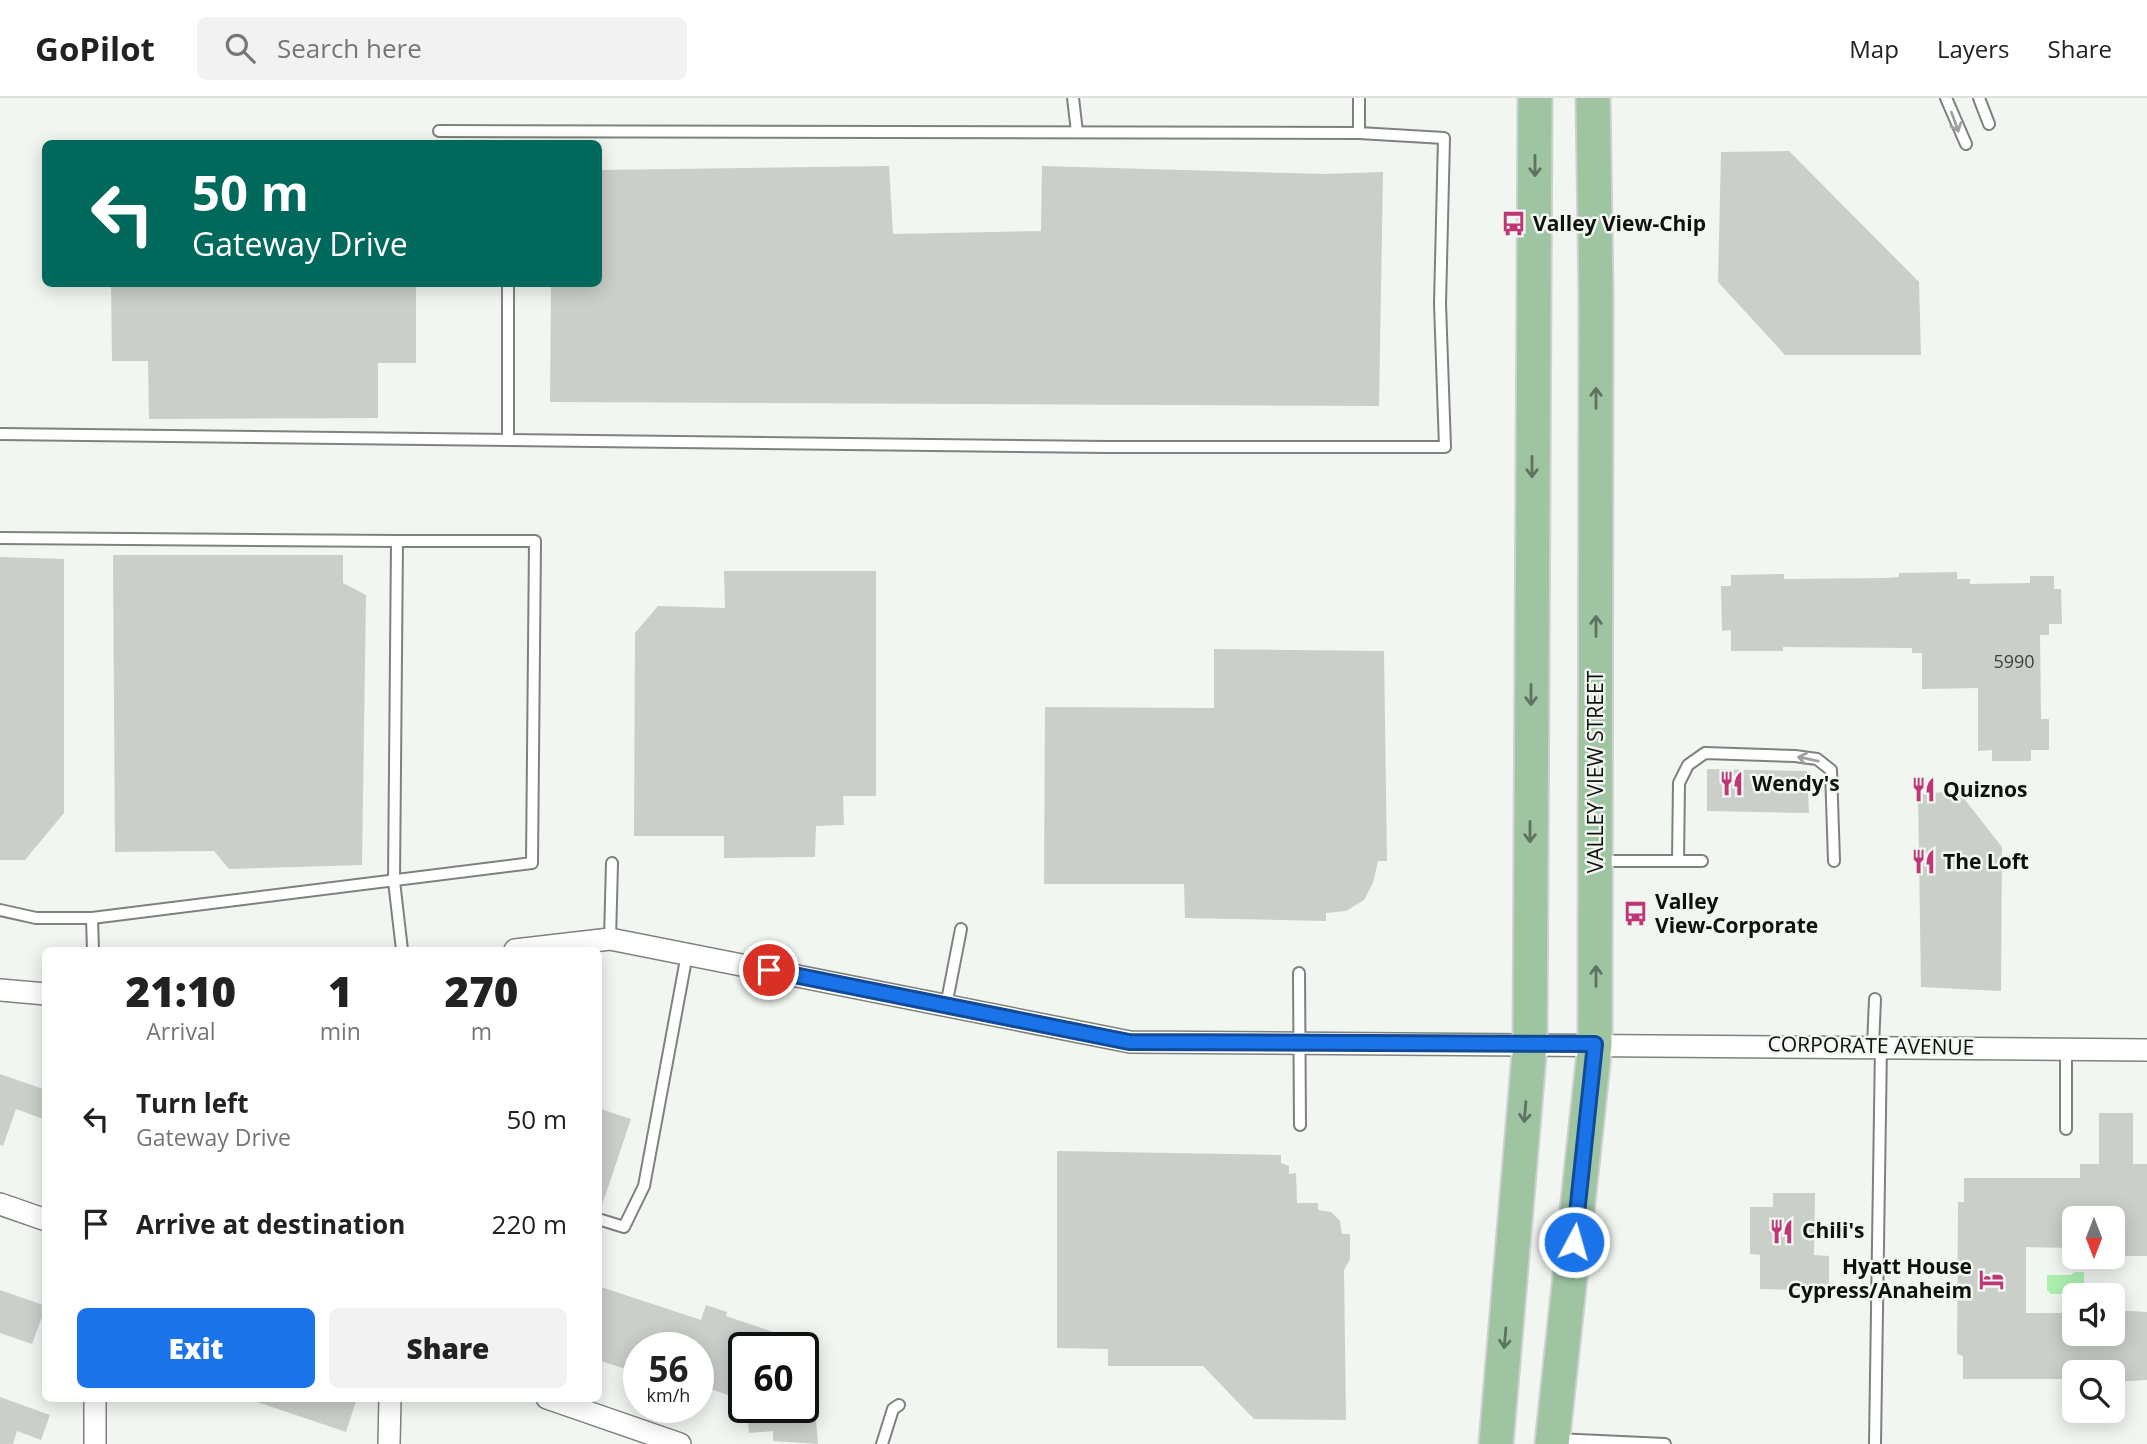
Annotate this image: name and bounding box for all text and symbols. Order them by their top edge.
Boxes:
search box [197,17,687,80]
text: GoPilot [35,26,155,71]
icon: search [221,29,259,67]
text: Search here [277,30,422,66]
text: Map [1849,32,1899,65]
text: Layers [1937,32,2010,65]
text: Share [2048,32,2112,65]
one-way arrow [1950,110,1962,132]
one-way arrow [1528,154,1542,177]
text: 50 m [192,159,309,225]
icon: left [77,168,168,259]
place label: Valley View-Chip [1533,209,1706,237]
bus stop icon: Valley View-Chip [1499,210,1527,238]
text: Gateway Drive [192,222,408,265]
one-way arrow [1589,387,1603,410]
one-way arrow [1526,455,1539,478]
one-way arrow [1589,614,1603,637]
house number: 5990 [1993,649,2035,673]
street label: VALLEY VIEW STREET [1581,670,1609,873]
one-way arrow [1524,683,1538,706]
one-way arrow [1797,751,1820,765]
place label: Wendy's [1752,769,1840,797]
restaurant icon: Wendy's [1718,770,1746,798]
place label: Quiznos [1943,775,2027,803]
restaurant icon: Quiznos [1909,776,1937,804]
one-way arrow [1523,820,1537,843]
place label: The Loft [1943,847,2029,875]
restaurant icon: The Loft [1909,848,1937,876]
place label: Valley View-Corporate [1655,887,1818,939]
bus stop icon: Valley View-Corporate [1621,900,1649,928]
pin [739,940,799,1000]
icon: arrive [750,951,788,989]
text: 21:10 [126,962,236,1019]
text: 1 [328,962,353,1019]
text: 270 [445,962,518,1019]
one-way arrow [1589,964,1603,987]
text: Arrival [146,1015,216,1047]
text: min [320,1015,361,1047]
text: m [471,1015,492,1047]
street label: CORPORATE AVENUE [1767,1029,1975,1061]
text: Turn left [136,1085,248,1121]
icon: left [77,1100,115,1138]
one-way arrow [1518,1100,1531,1123]
text: 50 m [506,1101,567,1137]
text: Gateway Drive [136,1121,291,1153]
icon: arrive [77,1205,115,1243]
position arrow [1537,1205,1611,1279]
text: Arrive at destination [136,1206,405,1242]
text: 220 m [492,1206,567,1242]
north arrow [2062,1206,2124,1269]
map controls [2062,1206,2125,1423]
place label: Chili's [1802,1216,1864,1244]
restaurant icon: Chili's [1768,1217,1796,1245]
place label: Hyatt House Cypress/Anaheim [1788,1252,1972,1304]
hotel icon: Hyatt House Cypress/Anaheim [1978,1265,2006,1293]
button: sound [2062,1283,2125,1346]
button: Exit [77,1308,315,1388]
button: Share [329,1308,567,1388]
one-way arrow [1498,1327,1511,1349]
speed limit sign: 60 [728,1332,819,1423]
text: 56 [648,1345,689,1392]
button: search [2062,1360,2125,1423]
text: km/h [647,1383,690,1407]

